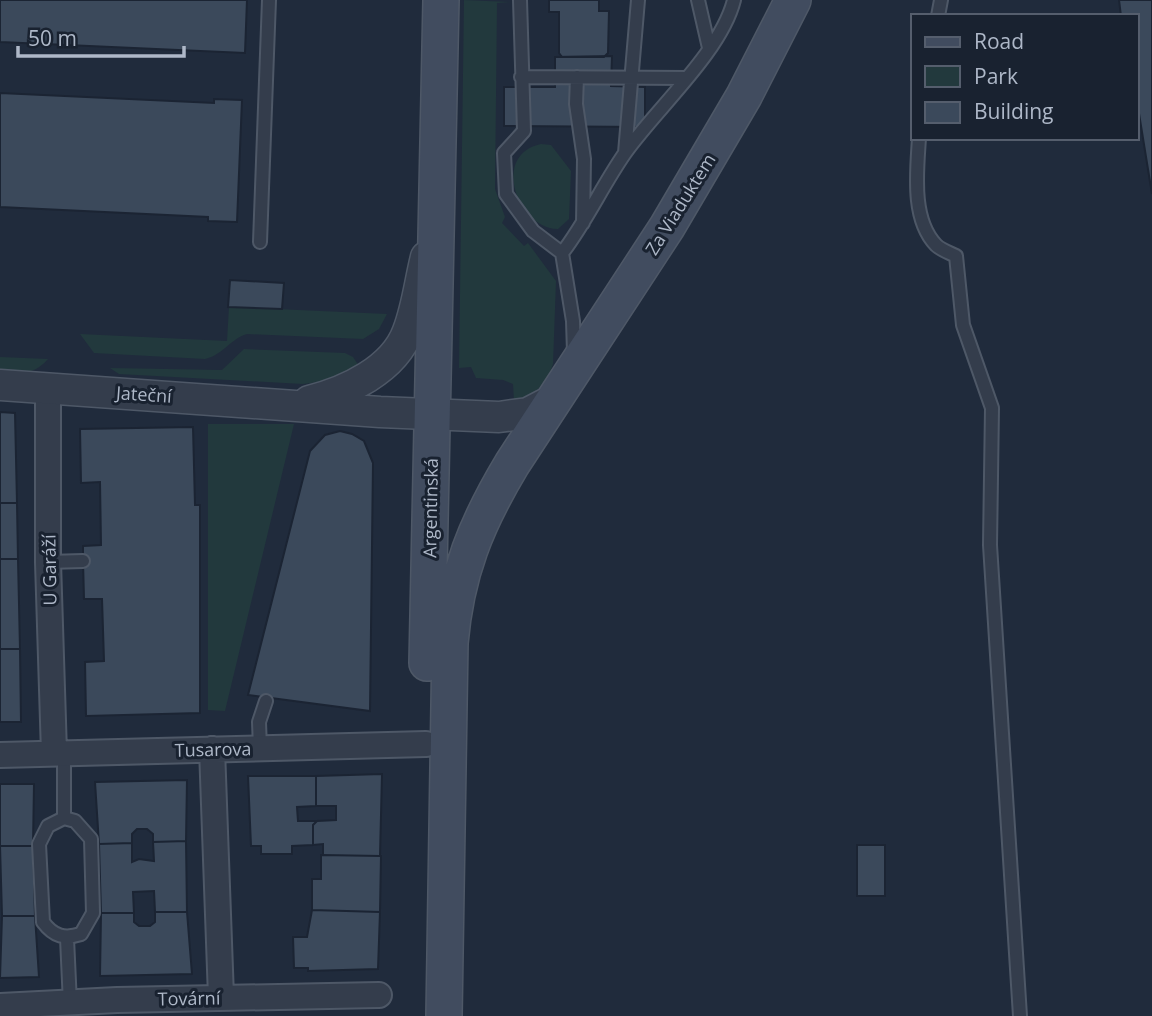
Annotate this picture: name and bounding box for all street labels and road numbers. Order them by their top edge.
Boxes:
street label: Za Viaduktem [639,149,721,259]
street label: Jateční [113,380,173,408]
street label: Argentinská [417,458,443,558]
street label: U Garáží [36,534,62,606]
street label: Tusarova [174,736,252,762]
street label: Tovární [157,985,221,1011]

